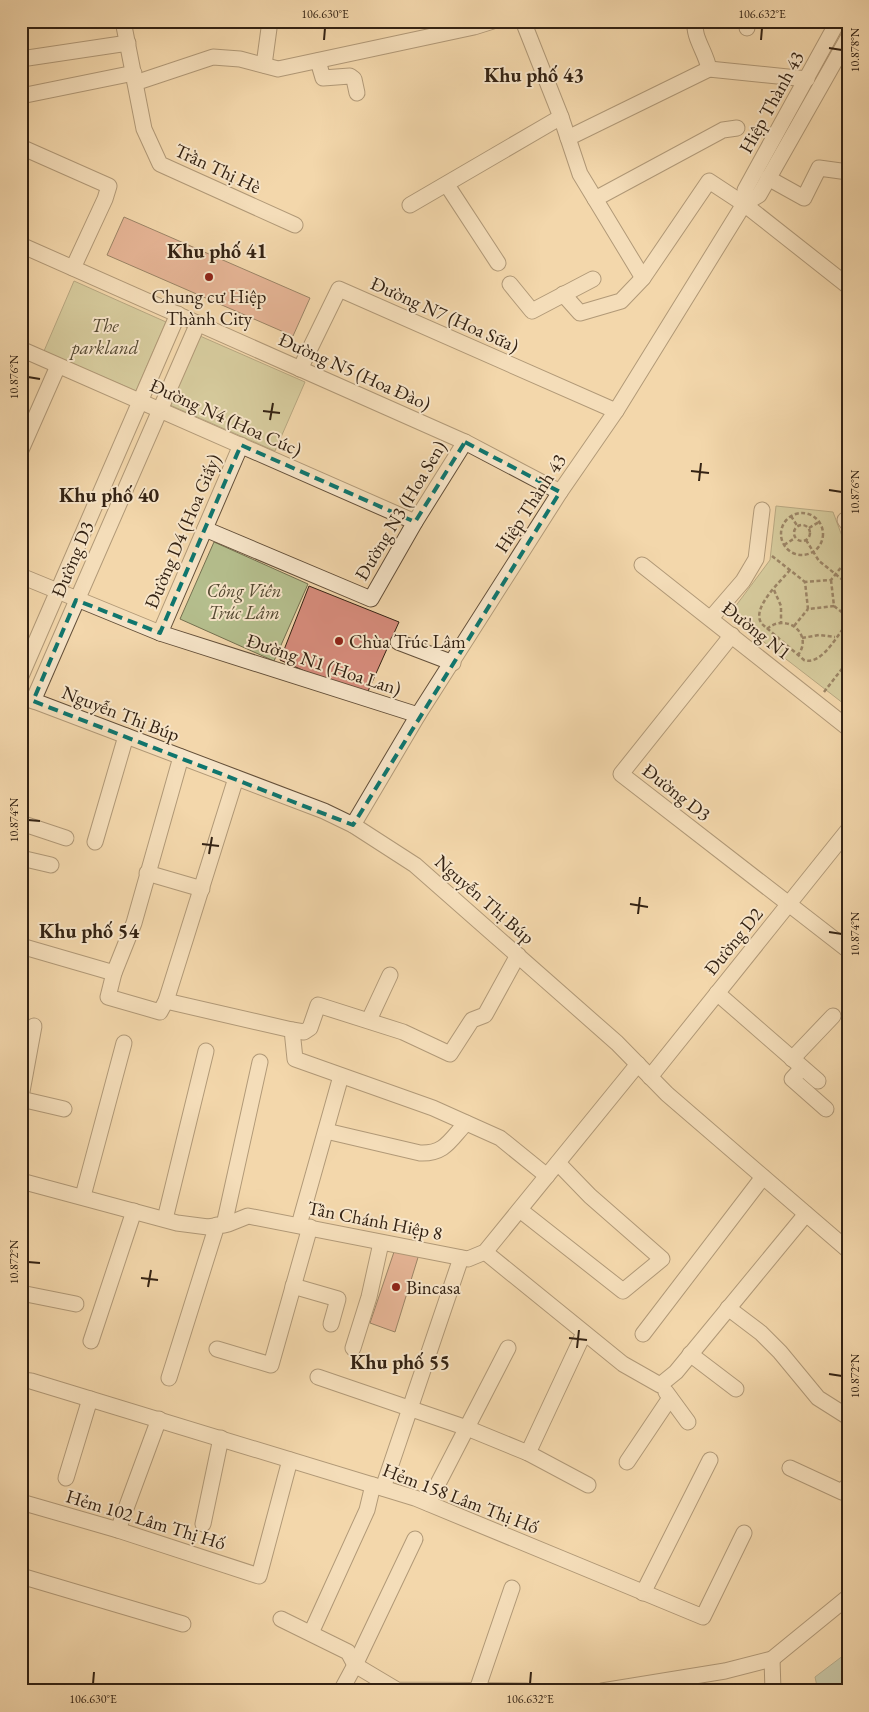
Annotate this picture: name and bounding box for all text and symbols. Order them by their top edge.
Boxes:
text: 106.630°E [301,6,349,22]
text: 106.632°E [738,6,786,22]
text: 10.878°N [847,27,863,72]
street label: Hiệp Thành 43 [733,47,810,158]
district label: Khu phố 43 [484,62,584,88]
street label: Trần Thị Hè [171,138,265,199]
district label: Khu phố 41 [167,238,267,264]
marker: Chung cư Hiệp Thành City [203,271,215,283]
street label: Đường N7 (Hoa Sữa) [367,271,523,358]
place label: Chung cư Hiệp Thành City [152,284,267,331]
park label: The parkland [68,313,139,360]
street label: Đường N5 (Hoa Đào) [275,327,435,416]
text: 10.876°N [6,354,22,399]
street label: Đường N4 (Hoa Cúc) [146,373,306,462]
street label: Đường N3 (Hoa Sen) [349,436,452,585]
street label: Hiệp Thành 43 [489,449,572,557]
street label: Đường D4 (Hoa Giấy) [139,450,226,612]
text: 10.876°N [847,469,863,514]
district label: Khu phố 40 [59,482,159,508]
street label: Đường D3 [45,517,100,601]
park label: Công Viên Trúc Lâm [206,578,282,625]
street label: Đường N1 [717,596,796,665]
street label: Đường N1 (Hoa Lan) [243,628,404,701]
place label: Chùa Trúc Lâm [349,629,466,654]
marker: Chùa Trúc Lâm [333,635,345,647]
street label: Nguyễn Thị Búp [58,680,184,747]
street label: Đường D3 [637,758,716,827]
text: 10.874°N [6,797,22,842]
street label: Nguyễn Thị Búp [430,849,540,950]
street label: Đường D2 [698,902,768,980]
text: 10.874°N [847,911,863,956]
district label: Khu phố 54 [39,918,139,944]
street label: Tân Chánh Hiệp 8 [305,1195,444,1246]
text: 10.872°N [6,1239,22,1284]
place label: Bincasa [406,1275,461,1300]
marker: Bincasa [390,1281,402,1293]
district label: Khu phố 55 [350,1349,450,1375]
text: 10.872°N [847,1353,863,1398]
street label: Hẻm 158 Lâm Thị Hố [379,1457,543,1540]
street label: Hẻm 102 Lâm Thị Hố [63,1483,229,1556]
text: 106.630°E [69,1691,117,1707]
text: 106.632°E [506,1691,554,1707]

